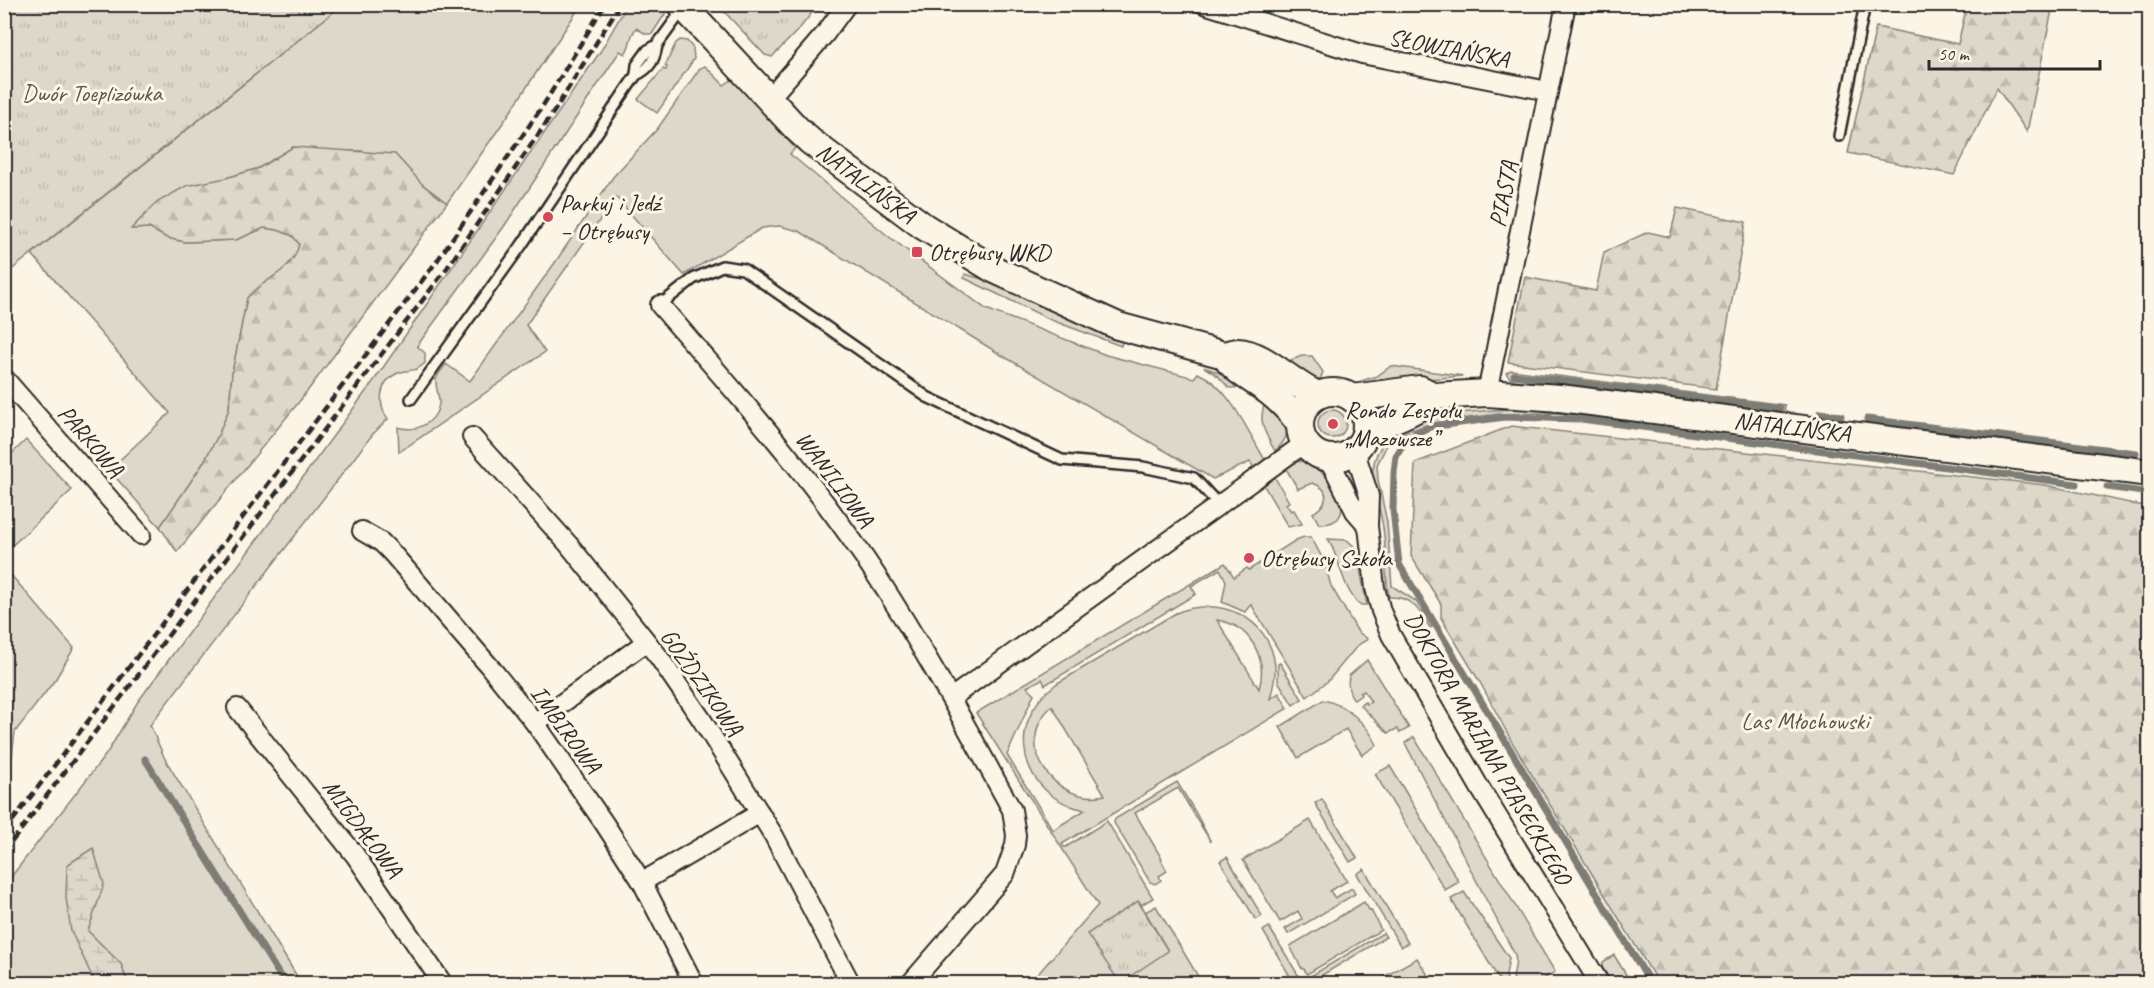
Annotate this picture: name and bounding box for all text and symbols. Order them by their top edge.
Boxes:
street label: SŁOWIAŃSKA [1386,22,1512,75]
scale bar [1929,33,2100,71]
text: 50 m [1938,43,1971,65]
park label: Dwór Toeplizówka [22,78,164,108]
street label: NATALIŃSKA [810,136,922,231]
street label: PIASTA [1482,158,1524,230]
place label: Parkuj i Jedź – Otrębusy [560,188,663,246]
marker: Parkuj i Jedź – Otrębusy [541,210,555,224]
place label: Otrębusy WKD [929,237,1052,267]
marker: Otrębusy WKD [910,245,924,259]
place label: Rondo Zespołu „Mazowsze” [1345,395,1463,453]
street label: PARKOWA [51,399,131,484]
street label: NATALIŃSKA [1732,405,1853,449]
marker: Rondo Zespołu „Mazowsze” [1326,417,1340,431]
street label: WANILIOWA [789,425,881,534]
place label: Otrębusy Szkoła [1261,543,1393,573]
marker: Otrębusy Szkoła [1242,551,1256,565]
street label: DOKTORA MARIANA PIASECKIEGO [1398,606,1580,892]
street label: GOŹDZIKOWA [654,623,750,742]
street label: IMBIROWA [524,679,609,780]
park label: Las Młochowski [1741,706,1872,736]
street label: MIGDAŁOWA [316,773,410,884]

